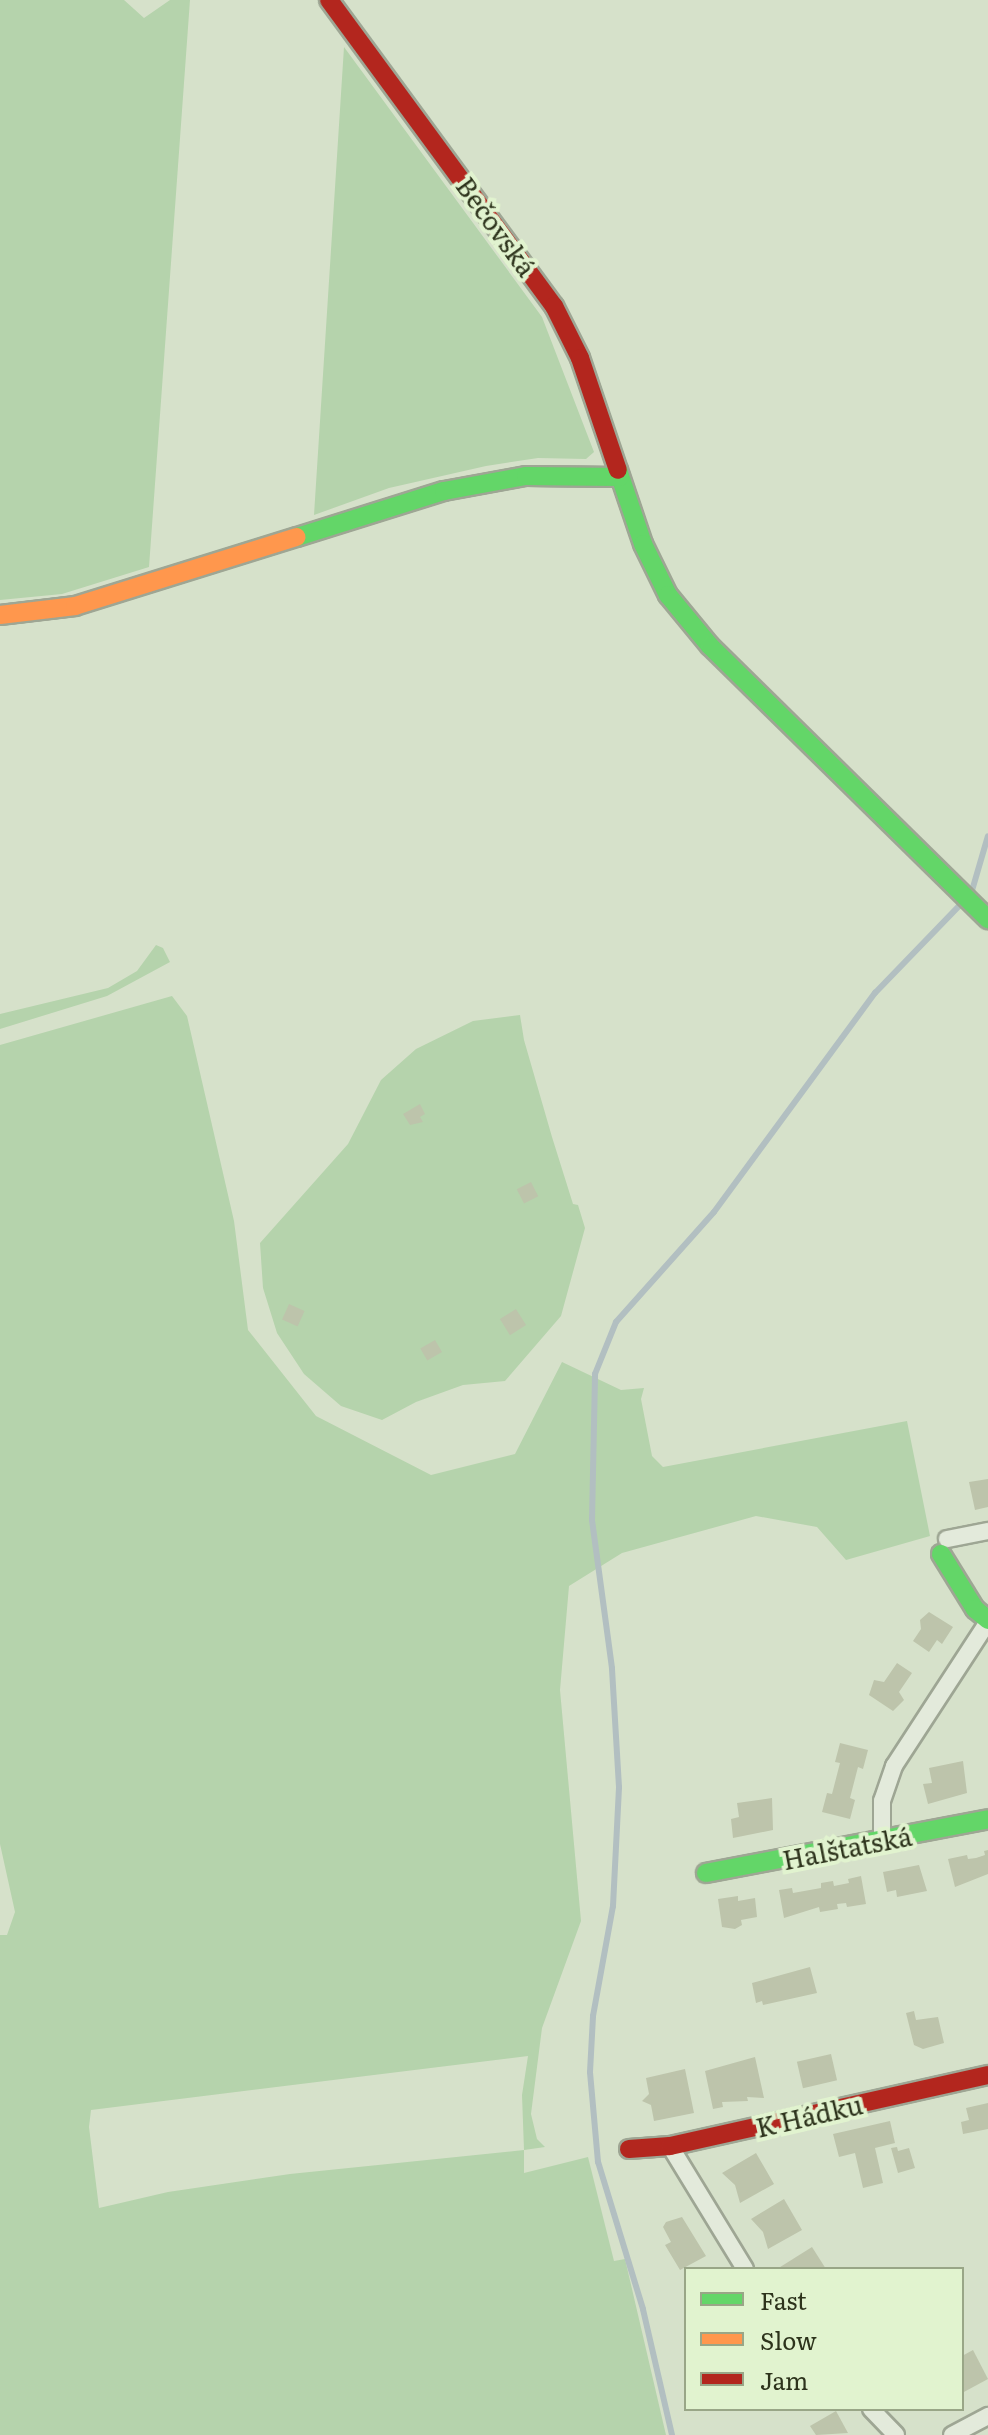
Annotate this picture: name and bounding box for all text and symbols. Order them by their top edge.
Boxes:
street label: Bečovská [451,170,543,282]
street label: Halštatská [780,1819,914,1875]
street label: K Hádku [753,2088,865,2142]
legend [684,2267,964,2411]
text: Fast [760,2282,807,2317]
text: Slow [760,2322,817,2357]
text: Jam [760,2362,808,2397]

